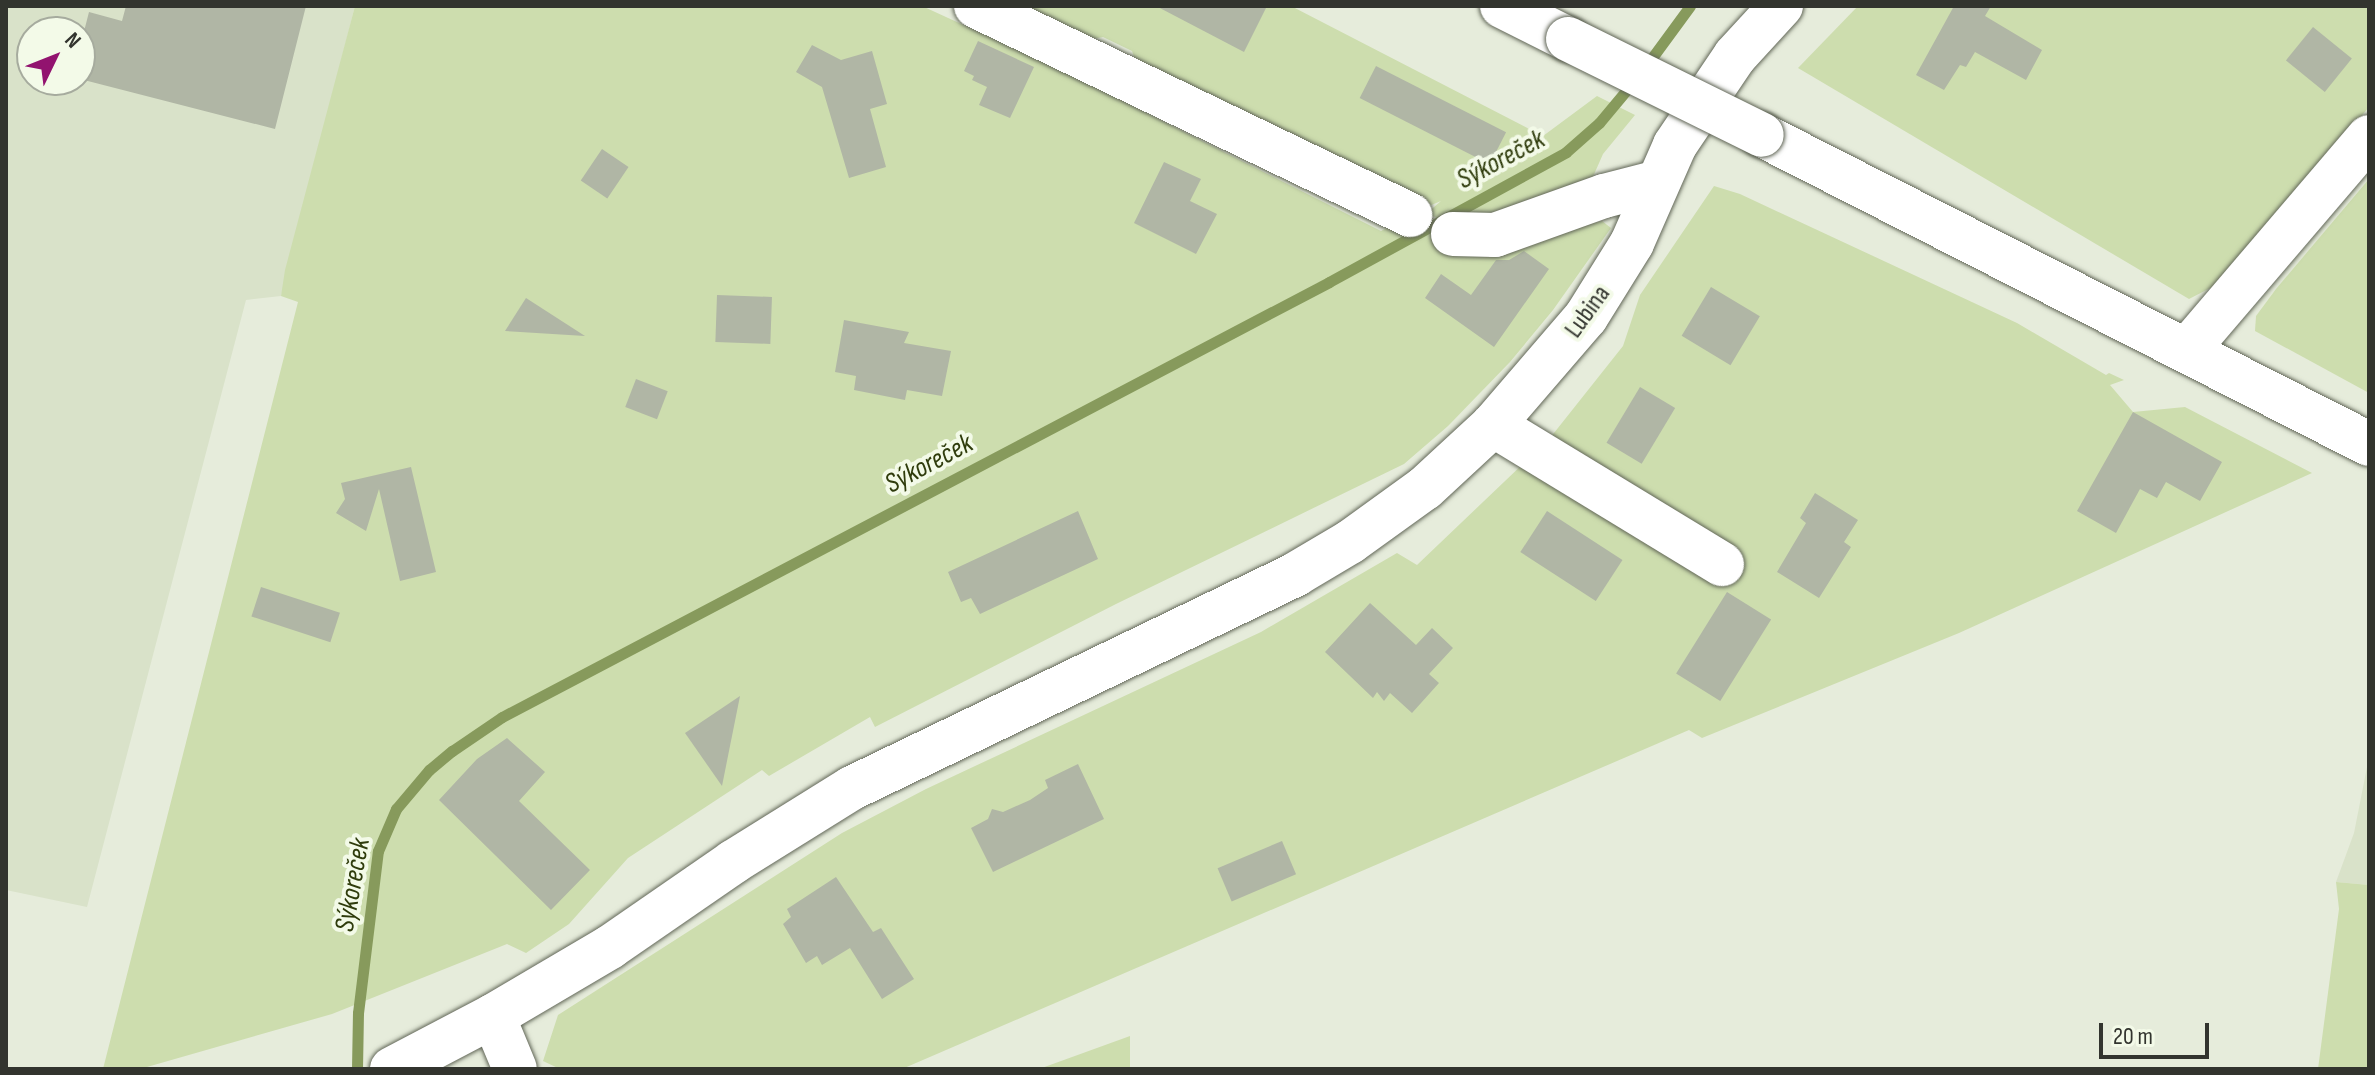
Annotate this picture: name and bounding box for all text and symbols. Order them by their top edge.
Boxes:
north arrow [16,16,96,96]
text: N [59,27,86,54]
water label: Sýkoreček [1451,123,1551,197]
street label: Lubina [1559,280,1617,344]
water label: Sýkoreček [879,427,979,501]
water label: Sýkoreček [328,836,378,934]
scale bar [2103,1007,2213,1057]
text: 20 m [2113,1022,2153,1051]

